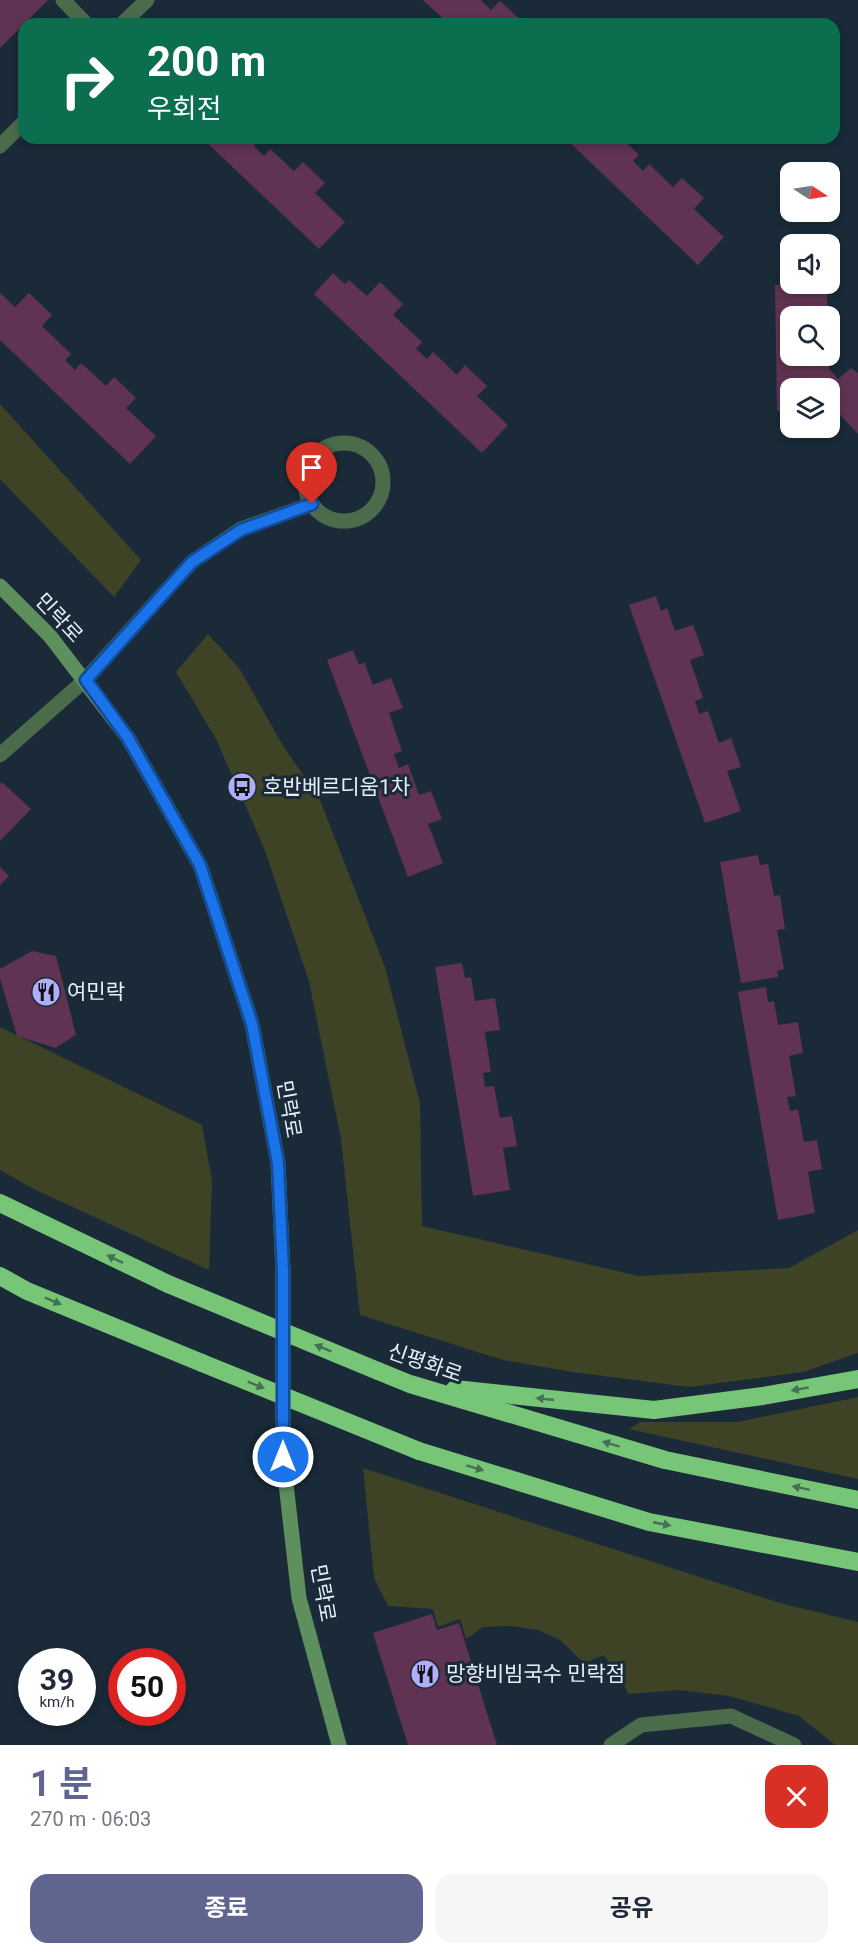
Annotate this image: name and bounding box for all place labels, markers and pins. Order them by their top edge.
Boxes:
pin [286,442,337,504]
bus stop icon: 호반베르디움1차 [226,771,258,803]
place label: 호반베르디움1차 [263,775,410,799]
restaurant icon: 여민락 [30,976,62,1008]
place label: 여민락 [67,980,125,1004]
restaurant icon: 망향비빔국수 민락점 [409,1658,441,1690]
place label: 망향비빔국수 민락점 [446,1662,625,1686]

